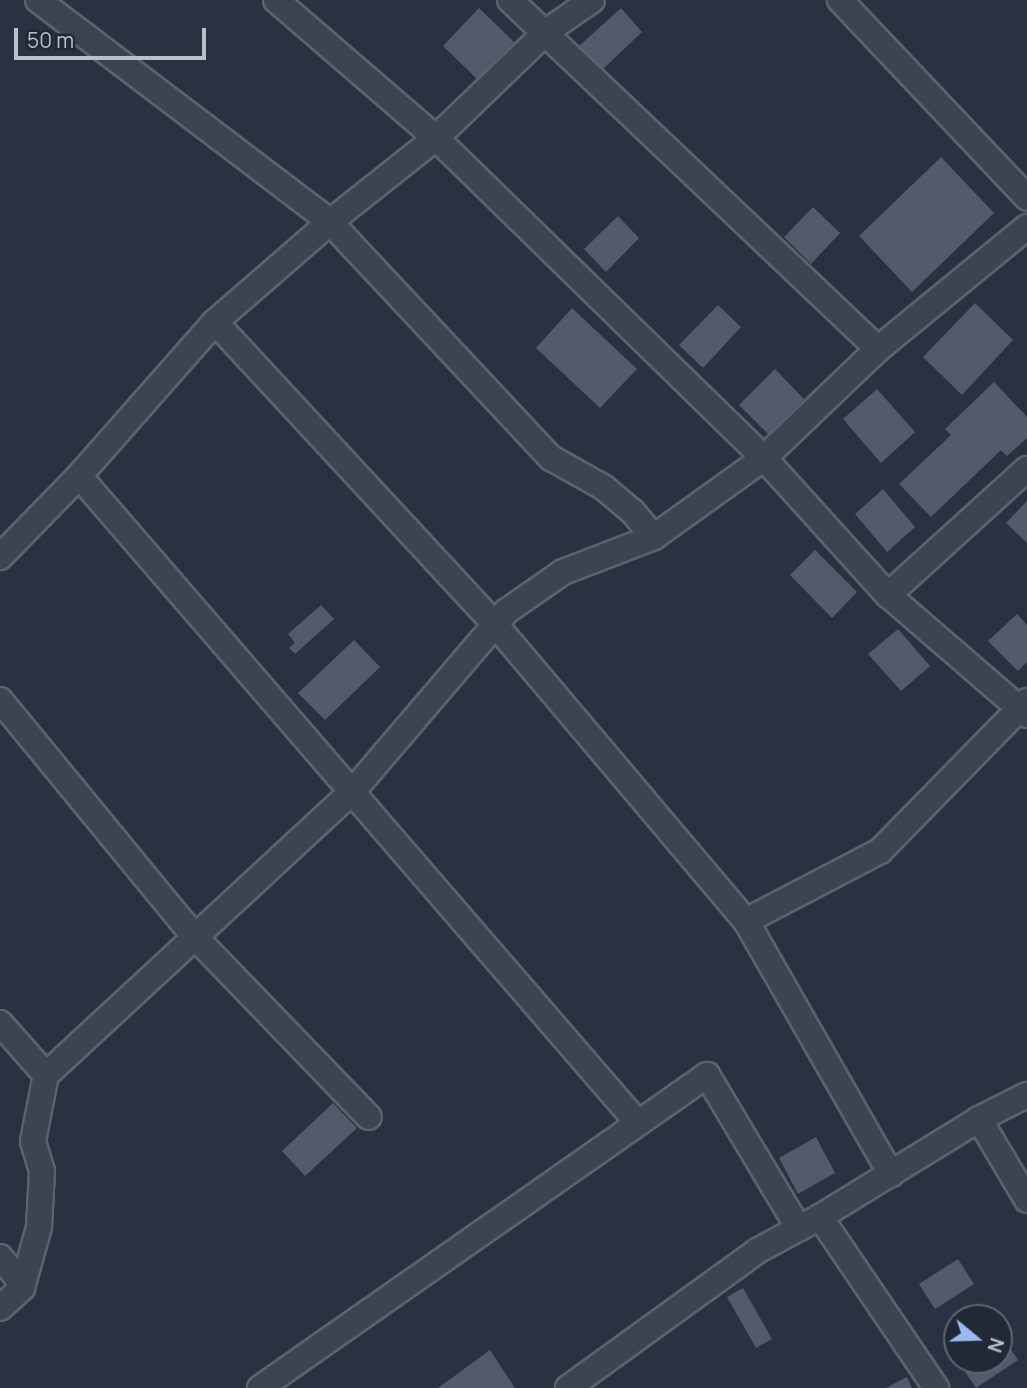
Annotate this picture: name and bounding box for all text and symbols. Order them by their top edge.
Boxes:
scale bar [18,14,210,58]
text: 50 m [27,26,74,54]
north arrow [943,1304,1013,1374]
text: N [981,1334,1010,1356]

